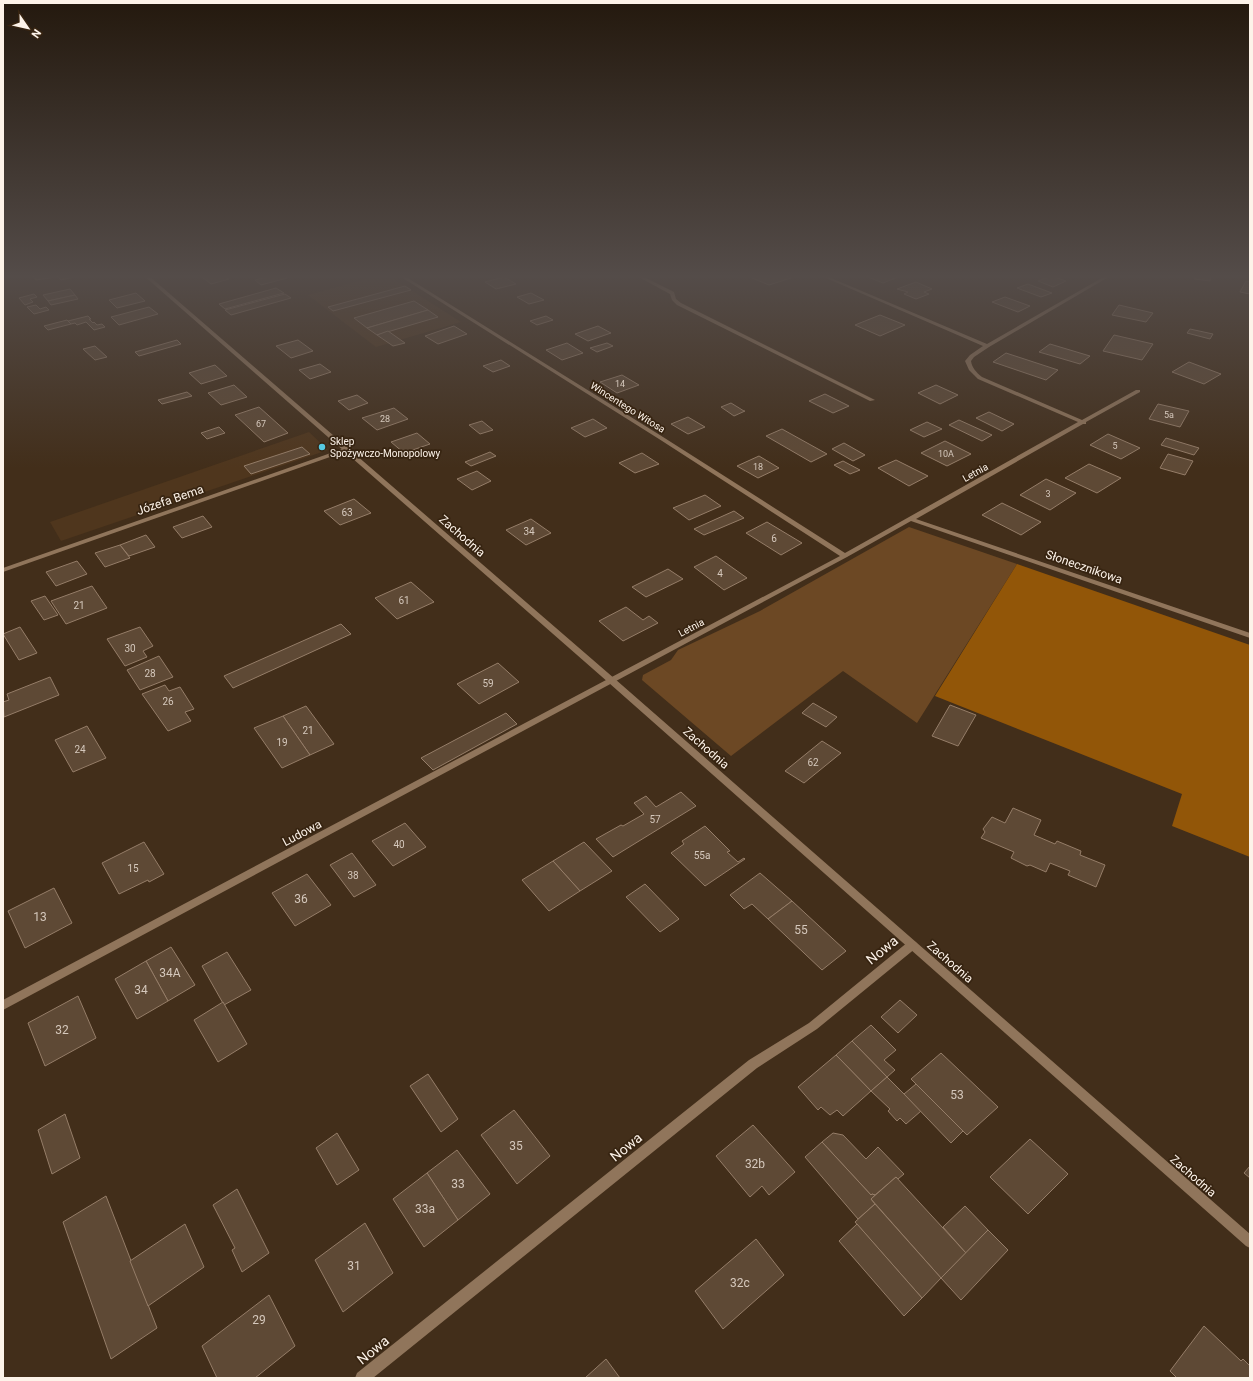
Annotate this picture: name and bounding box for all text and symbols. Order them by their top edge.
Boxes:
north arrow [8,8,48,48]
text: N [28,26,43,40]
house number: 14 [615,379,625,389]
street label: Wincentego Witosa [588,380,667,435]
house number: 5a [1164,410,1174,420]
house number: 28 [380,414,390,424]
house number: 67 [256,419,266,429]
place label: Sklep Spożywczo-Monopolowy [330,436,441,459]
house number: 5 [1112,441,1118,451]
marker: Sklep Spożywczo-Monopolowy [317,442,327,452]
house number: 10A [938,449,954,459]
street label: Letnia [961,461,990,484]
house number: 18 [753,462,763,472]
street label: Józefa Bema [135,482,205,518]
house number: 3 [1045,489,1051,499]
house number: 63 [341,507,353,518]
street label: Zachodnia [436,512,488,560]
house number: 34 [523,526,535,537]
house number: 6 [771,533,777,544]
street label: Słonecznikowa [1044,547,1124,587]
house number: 4 [717,568,723,579]
house number: 61 [398,595,410,606]
house number: 21 [73,600,85,611]
street label: Letnia [677,616,706,639]
house number: 30 [124,643,136,654]
house number: 28 [144,668,156,679]
house number: 59 [482,678,494,689]
house number: 26 [162,696,174,707]
street label: Zachodnia [680,724,732,772]
house number: 21 [302,725,314,736]
house number: 19 [276,737,288,748]
house number: 24 [74,744,86,755]
house number: 62 [807,757,819,768]
house number: 57 [649,814,661,825]
street label: Ludowa [280,817,324,849]
house number: 40 [393,839,405,850]
house number: 55a [694,850,710,861]
house number: 15 [127,863,139,874]
house number: 38 [347,870,359,881]
house number: 36 [294,892,308,906]
house number: 13 [33,910,47,924]
house number: 55 [794,923,808,937]
street label: Nowa [863,932,901,968]
street label: Zachodnia [924,938,976,986]
house number: 34A [159,966,181,980]
house number: 34 [134,983,148,997]
house number: 32 [55,1023,69,1037]
house number: 53 [950,1088,964,1102]
street label: Nowa [607,1129,645,1165]
house number: 35 [509,1139,523,1153]
street label: Zachodnia [1167,1152,1219,1200]
house number: 32b [745,1157,765,1171]
house number: 33 [451,1177,465,1191]
house number: 33a [415,1202,435,1216]
house number: 31 [347,1259,361,1273]
house number: 32c [730,1276,750,1290]
house number: 29 [252,1313,266,1327]
street label: Nowa [354,1332,392,1368]

